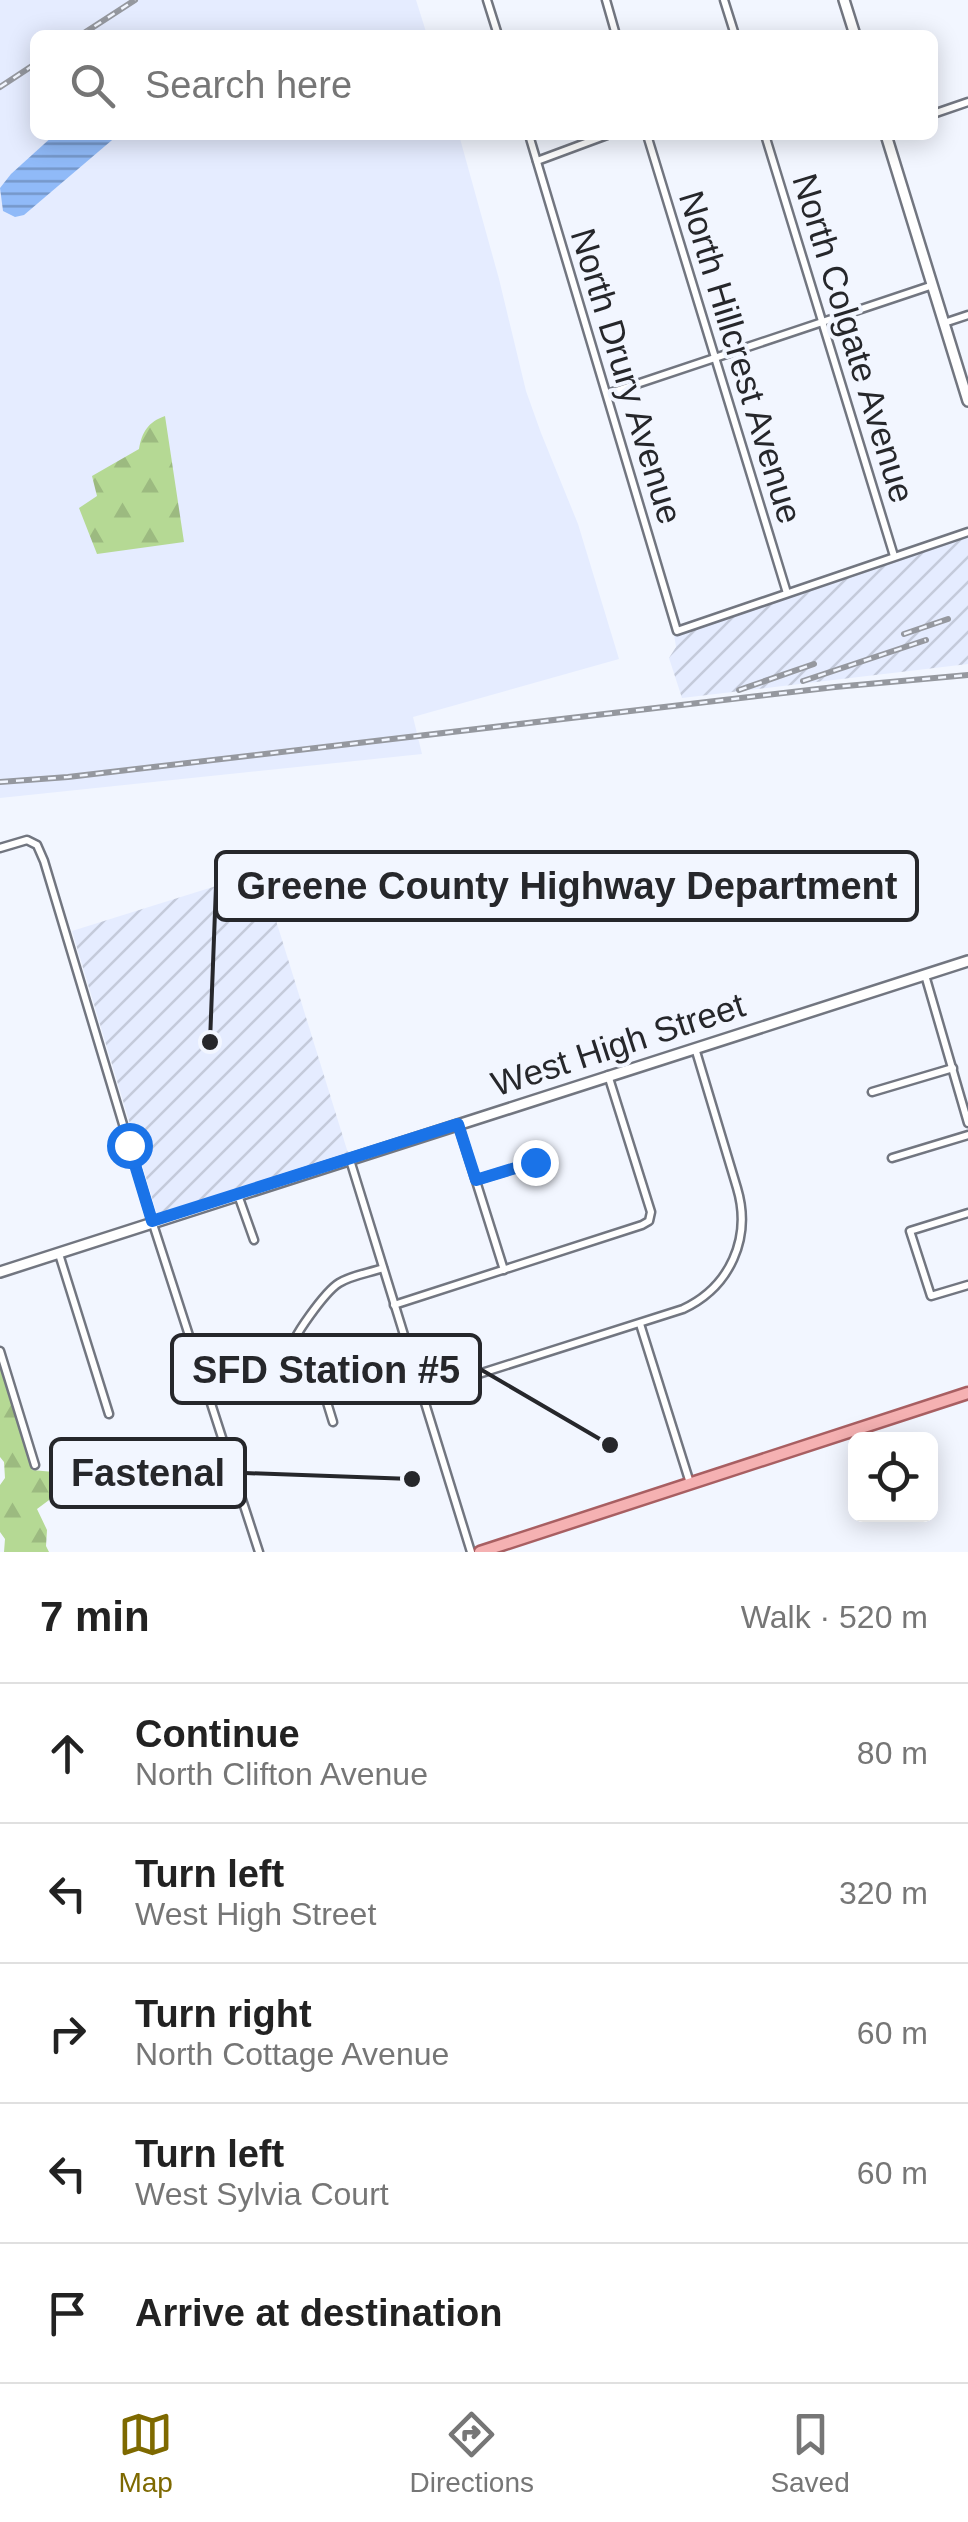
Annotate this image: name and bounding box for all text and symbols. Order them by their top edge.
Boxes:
search box [30,30,938,140]
icon: search [65,58,120,113]
text: Search here [145,64,352,106]
street label: North Colgate Avenue [785,169,923,507]
street label: North Hillcrest Avenue [672,186,810,528]
street label: North Drury Avenue [564,224,690,528]
callout: Greene County Highway Department [216,852,917,920]
text: Greene County Highway Department [237,865,898,907]
street label: West High Street [486,985,750,1103]
route start [107,1123,153,1169]
route end [513,1140,559,1186]
callout: SFD Station #5 [172,1335,480,1403]
text: SFD Station #5 [192,1349,460,1391]
map controls [848,1432,938,1522]
button: locate [848,1432,938,1522]
callout: Fastenal [51,1439,245,1507]
text: Fastenal [71,1452,225,1494]
text: 7 min [40,1593,150,1640]
text: Walk · 520 m [741,1599,928,1635]
text: Continue [135,1713,300,1755]
icon: ahead [40,1726,95,1781]
text: 80 m [857,1735,928,1771]
text: North Clifton Avenue [135,1756,428,1792]
text: Turn left [135,1853,284,1895]
icon: left [40,1866,95,1921]
text: 320 m [839,1875,928,1911]
text: West High Street [135,1896,376,1932]
text: Turn right [135,1993,312,2035]
icon: right [40,2006,95,2061]
text: 60 m [857,2015,928,2051]
text: North Cottage Avenue [135,2036,449,2072]
text: Turn left [135,2133,284,2175]
icon: left [40,2146,95,2201]
text: 60 m [857,2155,928,2191]
text: West Sylvia Court [135,2176,389,2212]
icon: arrive [40,2286,95,2341]
text: Arrive at destination [135,2292,502,2334]
tab: Map [118,2407,173,2499]
tab: Directions [410,2407,534,2499]
tab: Saved [770,2407,850,2499]

